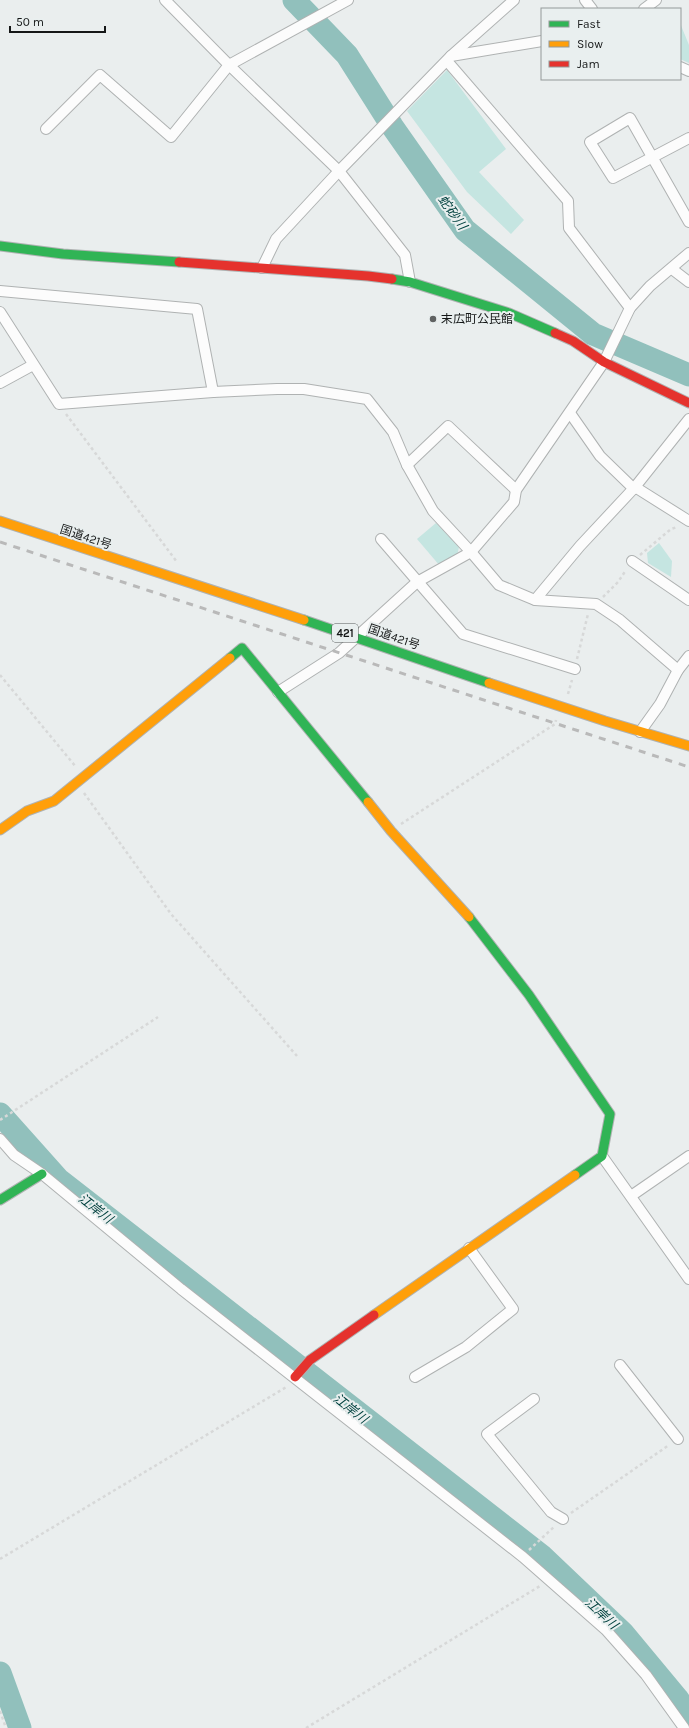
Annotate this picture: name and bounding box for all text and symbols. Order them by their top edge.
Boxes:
scale bar [10,8,105,34]
legend [541,8,681,80]
text: 50 m [16,15,44,29]
text: Fast [577,17,601,31]
text: Slow [577,37,603,51]
text: Jam [577,57,600,71]
water label: 蛇砂川 [435,192,471,234]
place label: 末広町公民館 [441,312,513,326]
marker: 末広町公民館 [428,314,438,324]
street label: 国道421号 [58,522,114,552]
street label: 国道421号 [366,622,422,652]
road number: 421 [332,624,358,642]
water label: 江岸川 [76,1190,117,1228]
water label: 江岸川 [331,1390,372,1428]
water label: 江岸川 [582,1595,622,1634]

